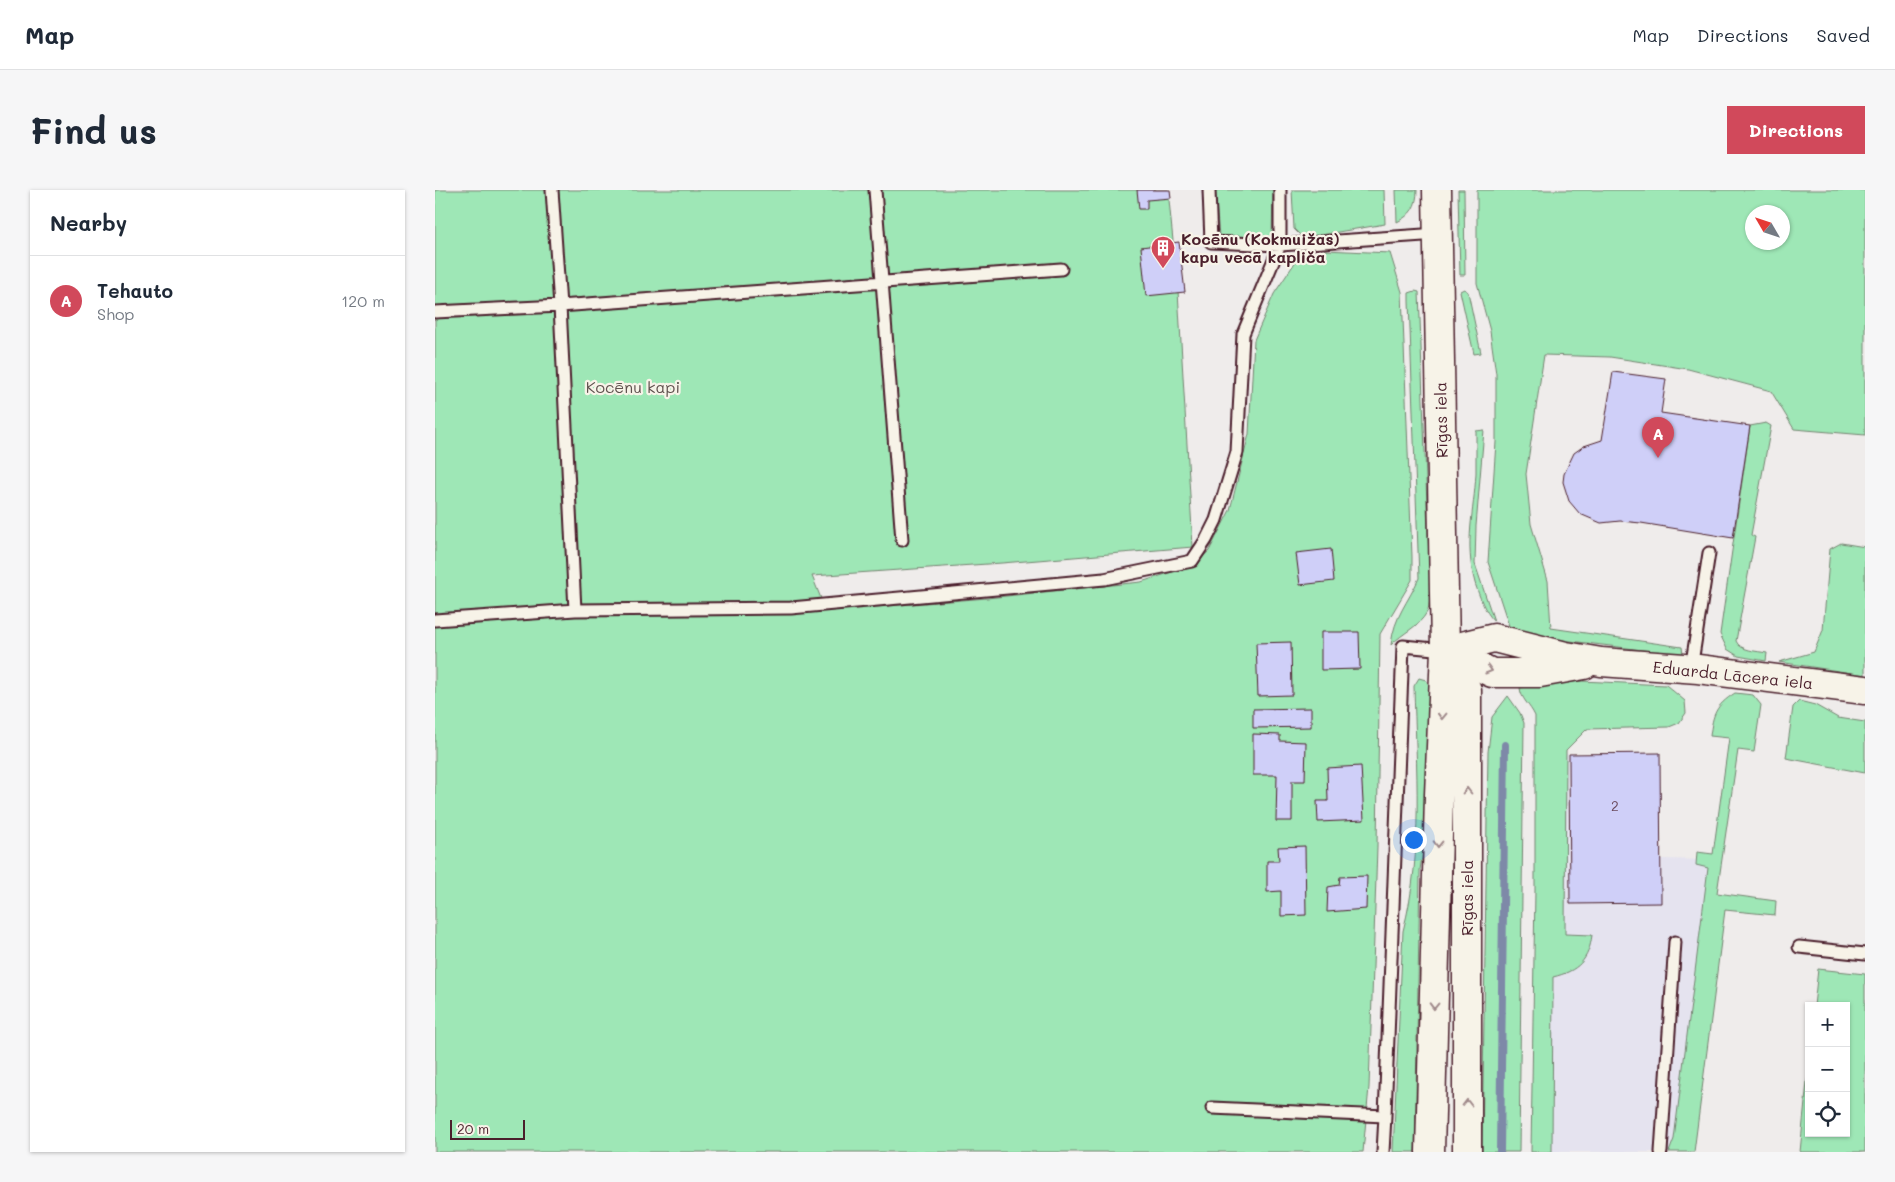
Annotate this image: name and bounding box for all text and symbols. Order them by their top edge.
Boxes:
text: Map [25,19,74,50]
text: Map [1632,23,1669,47]
text: Directions [1697,23,1789,47]
text: Saved [1817,23,1870,47]
button: Directions [1727,106,1865,154]
text: Find us [30,107,157,153]
north arrow [1745,205,1790,250]
text: Nearby [50,209,127,236]
place label: Kocēnu (Kokmuižas) kapu vecā kapliča [1181,228,1340,267]
building icon: Kocēnu (Kokmuižas) kapu vecā kapliča [1150,235,1176,269]
text: Tehauto [97,278,173,303]
text: A [60,290,72,311]
text: 120 m [341,290,385,311]
text: Shop [97,303,134,324]
park label: Kocēnu kapi [586,376,680,397]
street label: Rīgas iela [1429,382,1452,458]
pin: A [1642,417,1674,458]
street label: Eduarda Lācera iela [1652,656,1814,693]
one-way arrow [1484,665,1493,675]
one-way arrow [1437,713,1448,721]
one-way arrow [1462,787,1472,794]
house number: 2 [1611,796,1619,815]
your location [1401,827,1427,853]
one-way arrow [1433,840,1443,848]
street label: Rīgas iela [1456,860,1477,936]
one-way arrow [1429,1002,1439,1010]
map controls [1805,1002,1850,1137]
button: + [1805,1002,1850,1047]
button: − [1805,1047,1850,1092]
button: locate [1805,1092,1850,1137]
one-way arrow [1462,1099,1472,1107]
scale bar [450,1117,525,1140]
text: 20 m [457,1119,489,1138]

